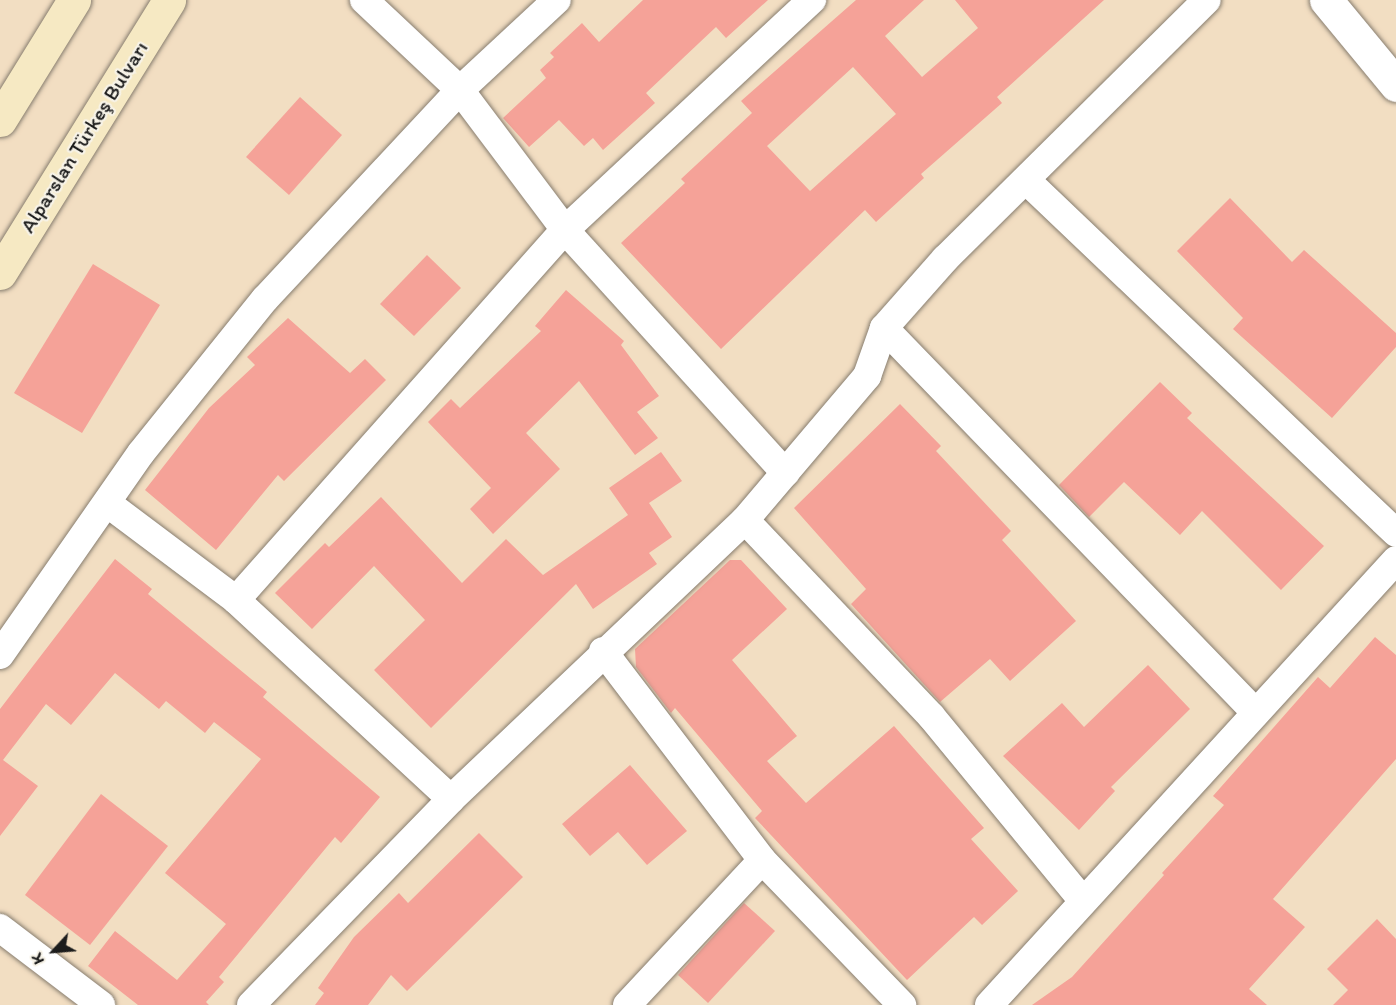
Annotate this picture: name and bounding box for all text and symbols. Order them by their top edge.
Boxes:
street label: Alparslan Türkeş Bulvarı [15,37,153,237]
north arrow [24,921,84,981]
text: K [27,950,48,968]

